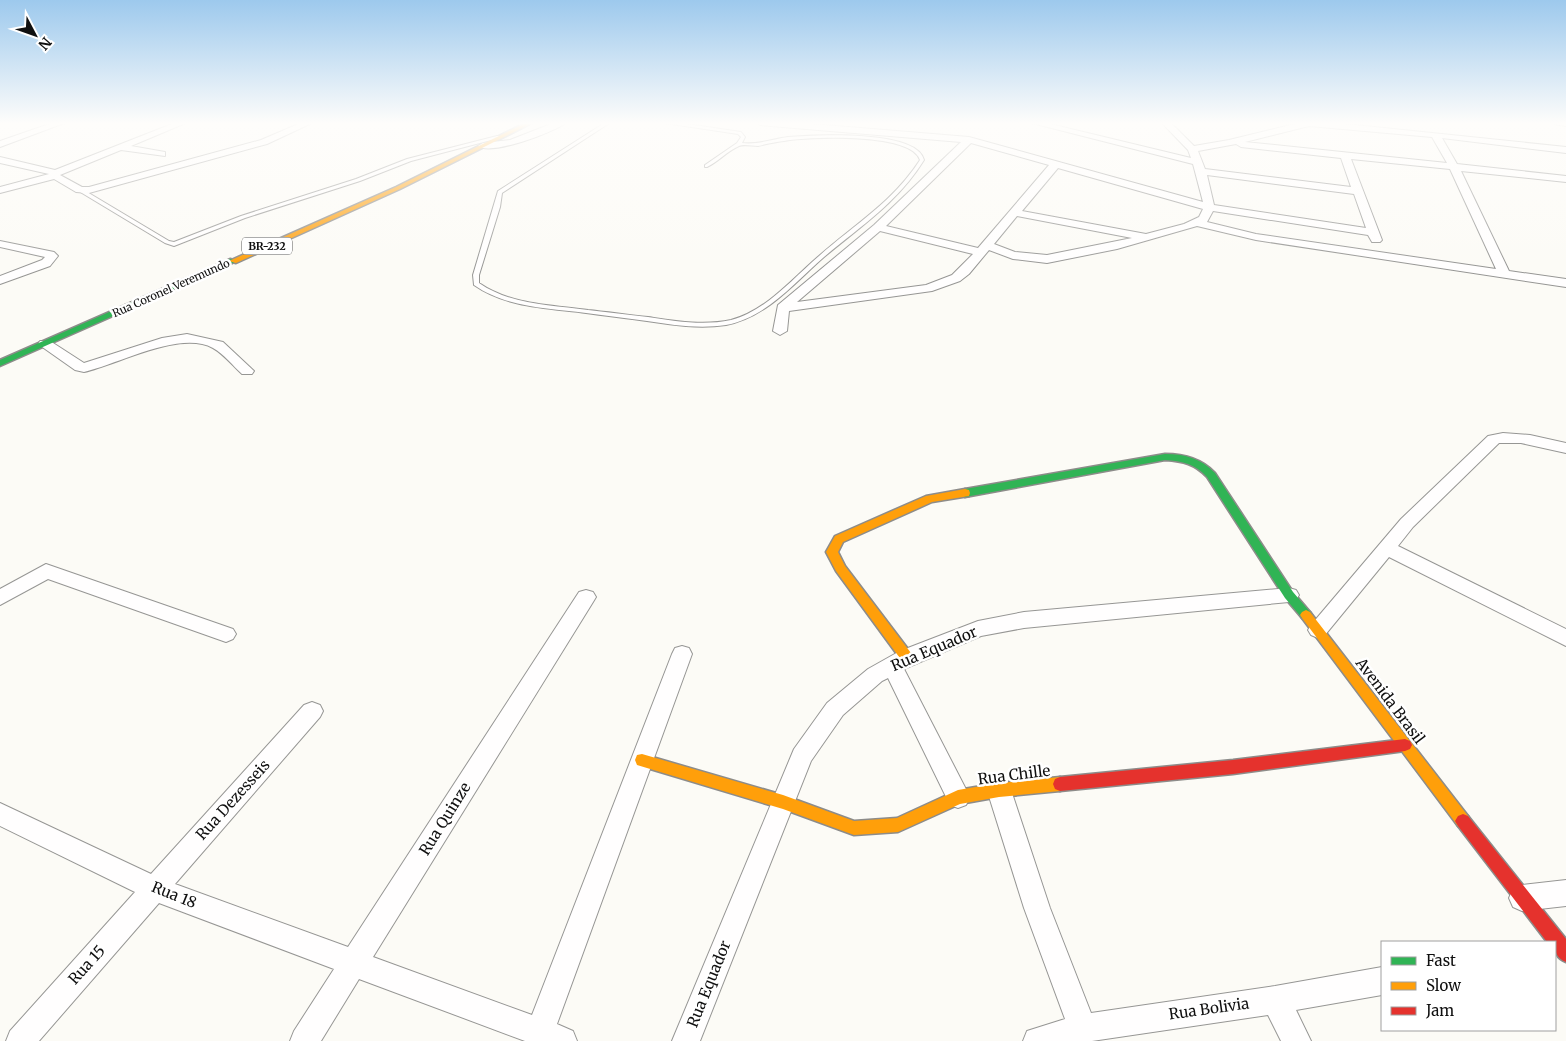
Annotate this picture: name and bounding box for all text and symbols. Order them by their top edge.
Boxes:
north arrow [10,10,60,60]
text: N [34,33,55,54]
road number: BR-232 [242,238,292,255]
street label: Rua Coronel Veremundo [110,256,232,320]
street label: Rua Equador [888,622,980,675]
street label: Avenida Brasil [1351,653,1429,748]
street label: Rua Dezesseis [192,756,274,844]
street label: Rua Chille [977,761,1051,788]
street label: Rua Quinze [415,779,475,859]
street label: Rua 18 [149,877,199,912]
street label: Rua Equador [683,937,735,1030]
street label: Rua 15 [64,941,109,988]
legend [1381,941,1556,1031]
text: Fast [1426,951,1456,970]
text: Slow [1426,976,1461,995]
street label: Rua Bolivia [1167,993,1250,1024]
text: Jam [1425,1001,1454,1020]

